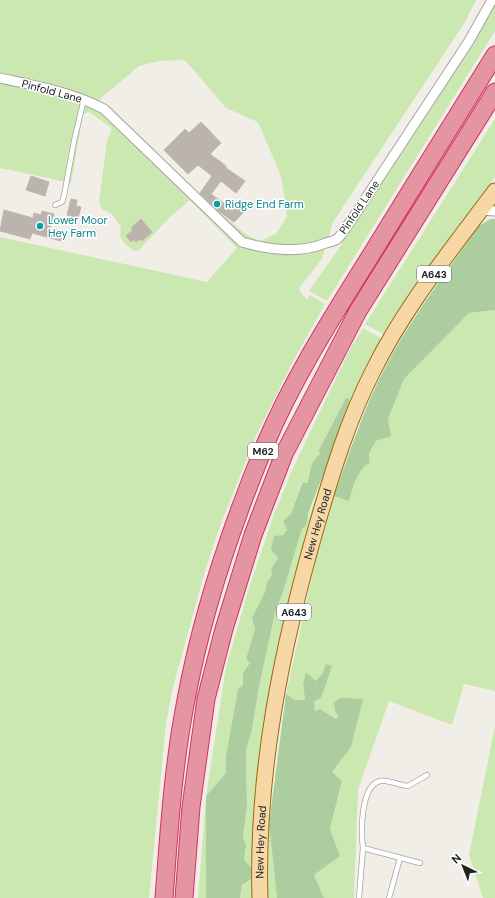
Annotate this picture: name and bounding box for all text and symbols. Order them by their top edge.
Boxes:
street label: Pinfold Lane [20,76,84,106]
street label: Pinfold Lane [336,177,382,237]
place label: Ridge End Farm [225,197,304,211]
marker: Ridge End Farm [212,199,222,209]
place label: Lower Moor Hey Farm [48,213,108,240]
marker: Lower Moor Hey Farm [35,221,45,231]
road number: A643 [417,266,451,282]
road number: M62 [248,443,278,459]
street label: New Hey Road [301,487,334,561]
road number: A643 [277,604,311,620]
street label: New Hey Road [253,805,269,879]
north arrow [443,846,483,886]
text: N [448,851,464,867]

